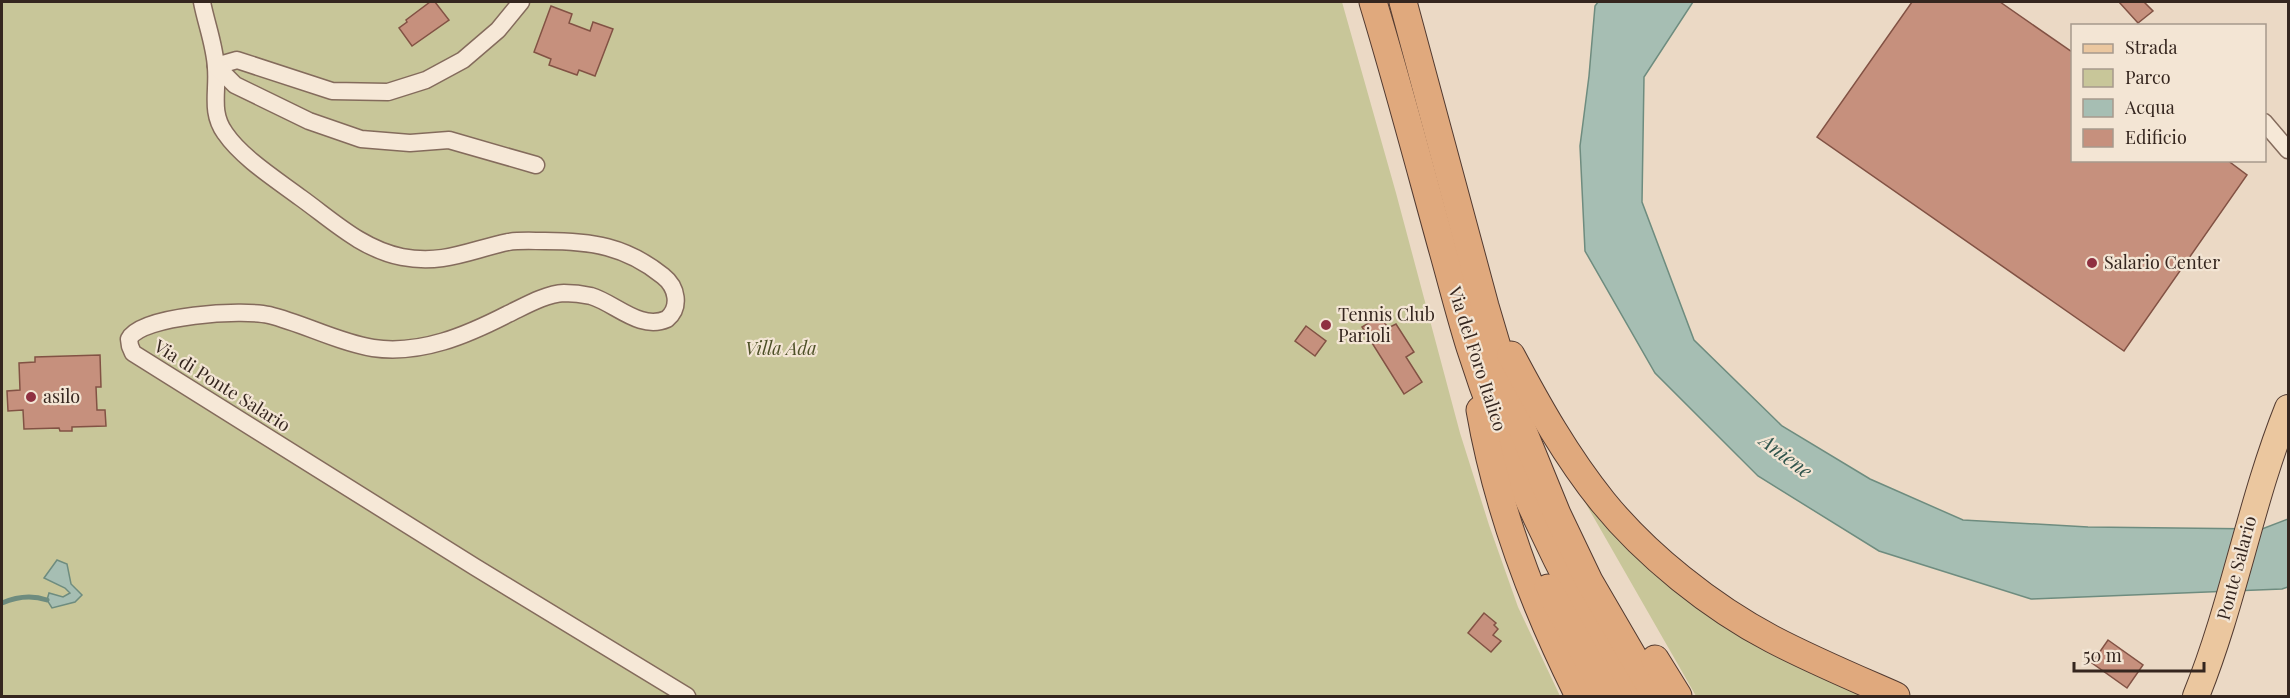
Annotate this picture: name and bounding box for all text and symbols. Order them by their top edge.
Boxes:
legend [2071,24,2266,162]
text: Strada [2125,35,2178,59]
text: Parco [2125,65,2171,89]
text: Acqua [2124,95,2175,119]
text: Edificio [2125,125,2187,149]
place label: Salario Center [2104,250,2220,274]
marker: Salario Center [2085,256,2099,270]
street label: Via del Foro Italico [1443,282,1513,434]
place label: Tennis Club Parioli [1338,302,1435,347]
marker: Tennis Club Parioli [1319,318,1333,332]
street label: Via di Ponte Salario [149,333,295,437]
park label: Villa Ada [745,336,817,360]
place label: asilo [43,384,80,408]
marker: asilo [24,390,38,404]
water label: Aniene [1754,425,1819,484]
street label: Ponte Salario [2211,513,2261,622]
scale bar [2074,635,2204,673]
text: 50 m [2083,643,2122,667]

